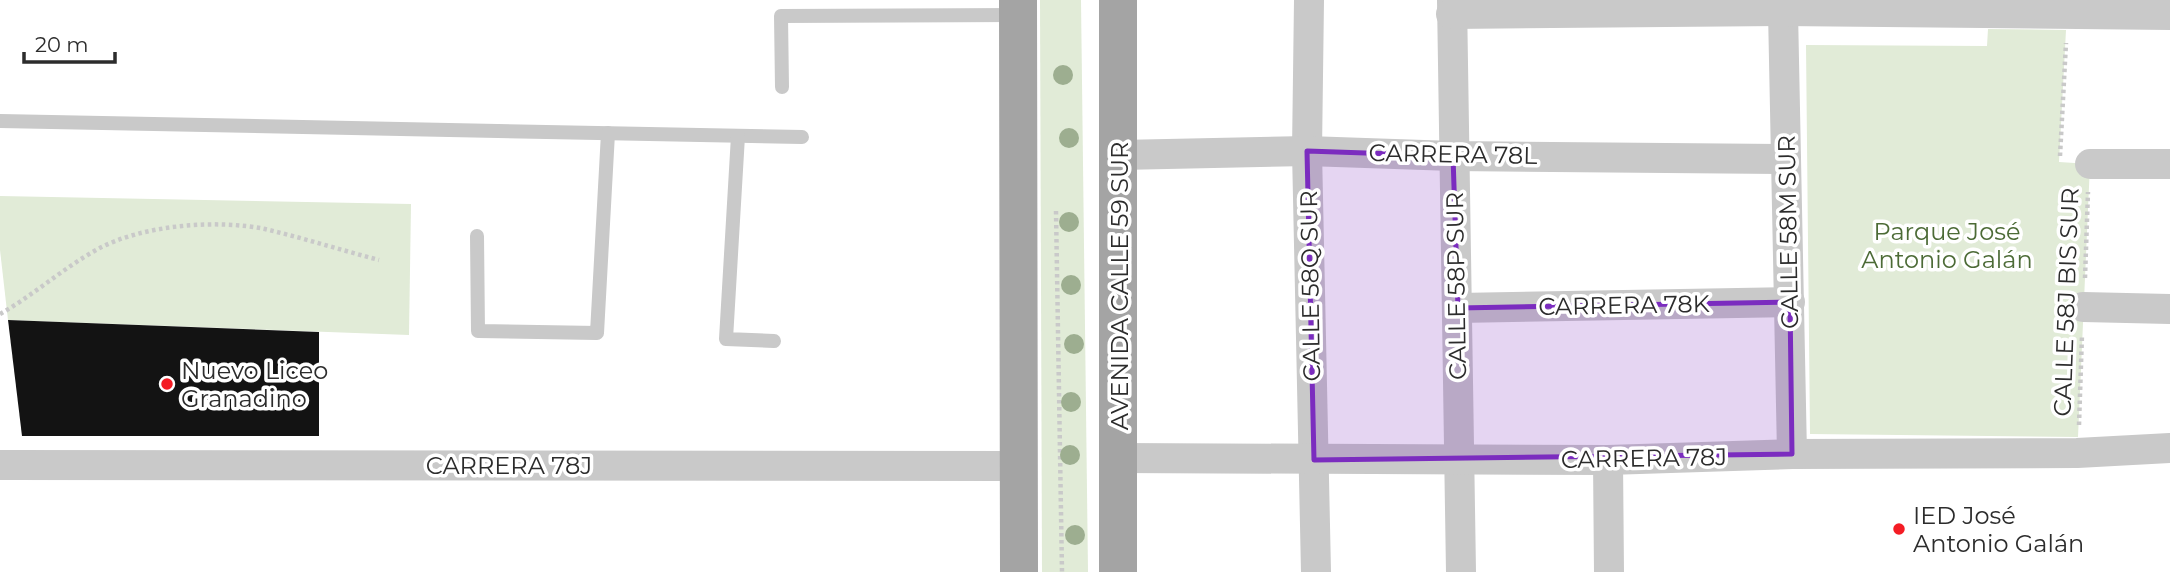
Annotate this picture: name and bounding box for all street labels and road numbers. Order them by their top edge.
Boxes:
street label: CALLE 58M SUR [1772,135,1804,329]
street label: CARRERA 78L [1368,138,1538,170]
street label: AVENIDA CALLE 59 SUR [1105,142,1134,430]
street label: CALLE 58J BIS SUR [2048,187,2084,417]
street label: CALLE 58Q SUR [1294,190,1326,382]
street label: CALLE 58P SUR [1440,192,1472,380]
street label: CARRERA 78K [1538,289,1710,321]
street label: CARRERA 78J [1561,442,1727,474]
street label: CARRERA 78J [426,451,592,480]

